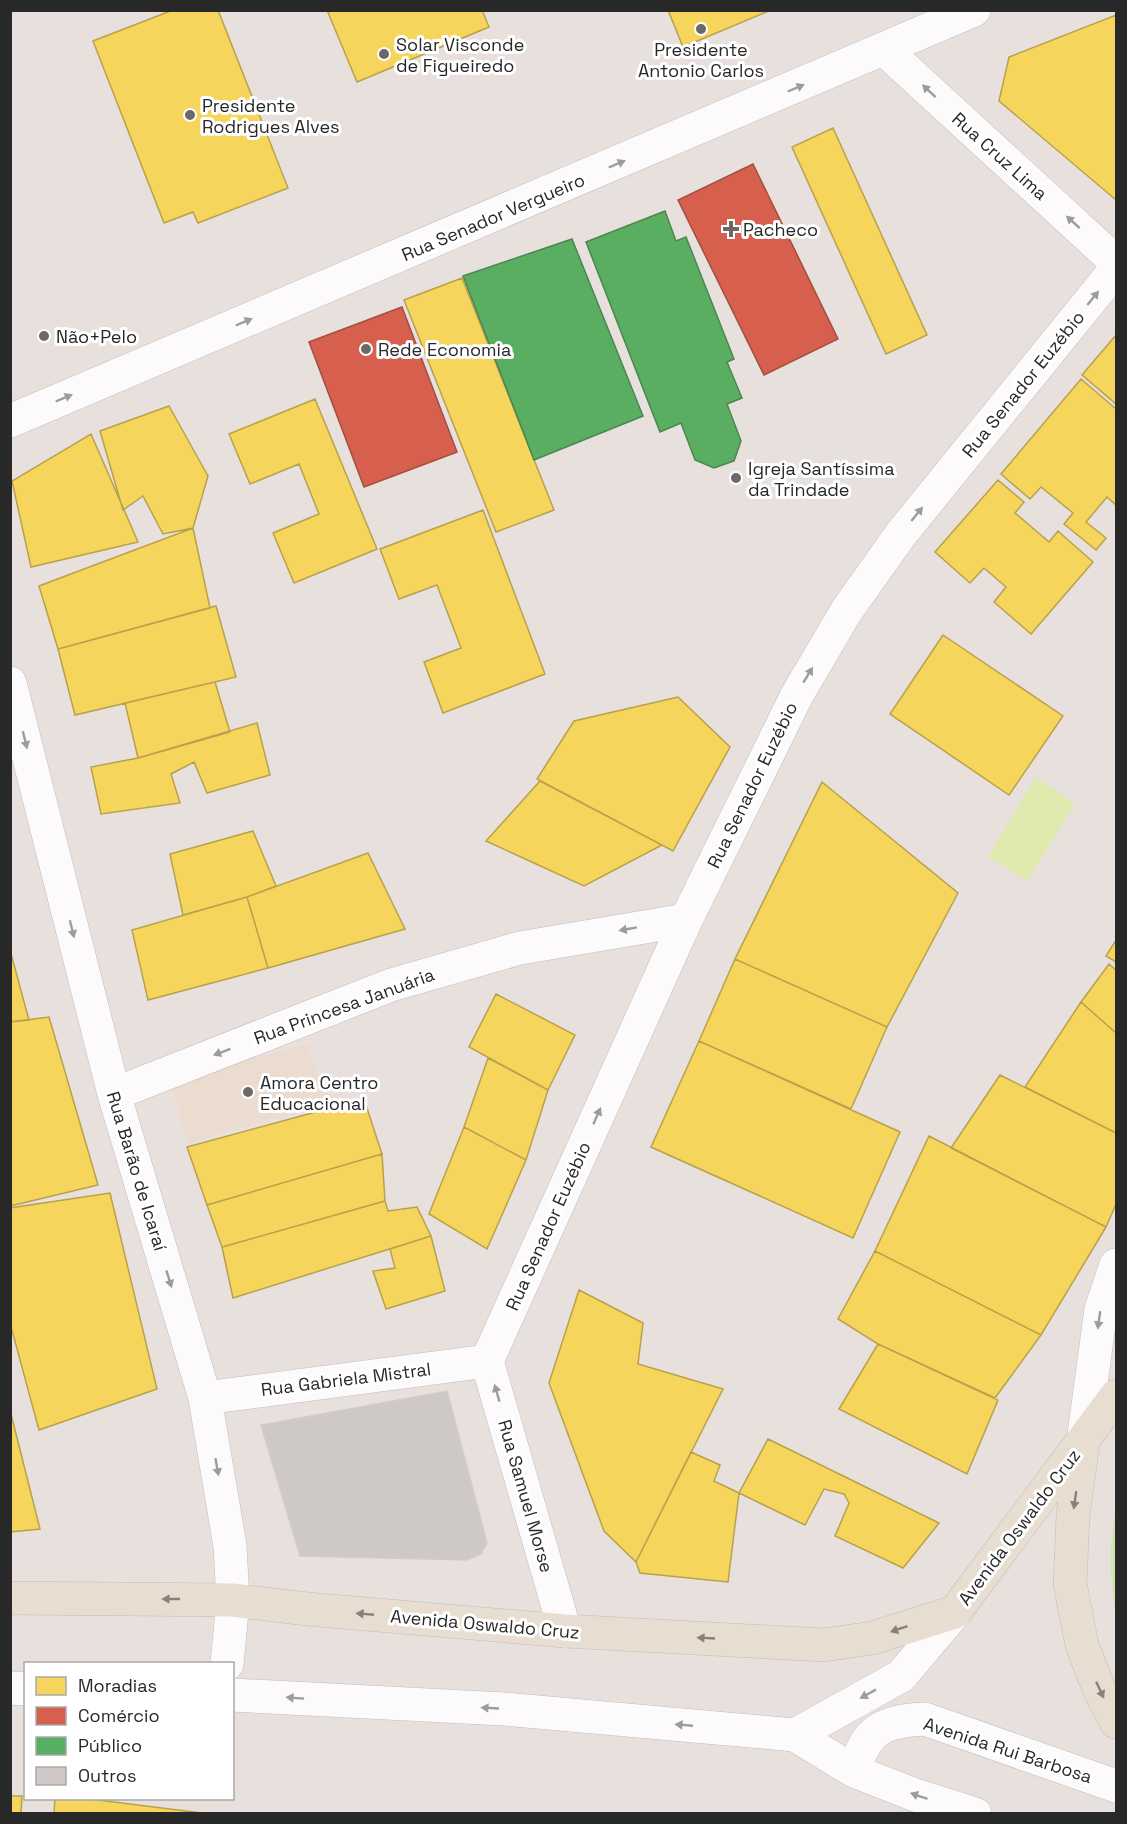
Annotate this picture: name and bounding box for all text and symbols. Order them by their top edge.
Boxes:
marker: Presidente Antonio Carlos [694,22,708,36]
place label: Solar Visconde de Figueiredo [396,33,524,77]
place label: Presidente Antonio Carlos [638,38,764,82]
marker: Solar Visconde de Figueiredo [377,47,391,61]
one-way arrow [788,83,806,93]
one-way arrow [922,85,937,98]
place label: Presidente Rodrigues Alves [202,94,340,138]
street label: Rua Cruz Lima [947,107,1053,205]
marker: Presidente Rodrigues Alves [183,108,197,122]
one-way arrow [608,159,626,169]
street label: Rua Senador Vergueiro [398,168,588,266]
one-way arrow [1066,216,1081,229]
place label: Pacheco [743,218,818,241]
marker: Pacheco [724,222,738,236]
one-way arrow [1087,290,1100,306]
street label: Rua Senador Euzébio [957,306,1089,462]
one-way arrow [235,317,253,326]
place label: Não+Pelo [56,325,137,348]
marker: Não+Pelo [37,329,51,343]
place label: Rede Economia [378,338,511,361]
marker: Rede Economia [359,342,373,356]
one-way arrow [56,393,74,403]
place label: Igreja Santíssima da Trindade [748,457,895,501]
marker: Igreja Santíssima da Trindade [729,471,743,485]
one-way arrow [911,506,924,522]
one-way arrow [803,667,814,683]
street label: Rua Senador Euzébio [702,698,802,872]
one-way arrow [20,730,30,749]
one-way arrow [68,920,78,938]
one-way arrow [619,925,638,934]
street label: Rua Princesa Januária [251,963,437,1049]
one-way arrow [212,1047,230,1057]
place label: Amora Centro Educacional [260,1071,378,1115]
marker: Amora Centro Educacional [241,1085,255,1099]
street label: Rua Barão de Icaraí [102,1088,172,1254]
one-way arrow [593,1108,602,1125]
street label: Rua Senador Euzébio [500,1138,596,1314]
one-way arrow [165,1270,174,1288]
one-way arrow [1095,1311,1104,1330]
street label: Rua Gabriela Mistral [260,1357,432,1401]
one-way arrow [491,1384,501,1402]
street label: Rua Samuel Morse [493,1417,559,1575]
street label: Avenida Oswaldo Cruz [953,1444,1085,1610]
one-way arrow [212,1458,221,1477]
one-way arrow [1070,1491,1080,1510]
one-way arrow [161,1595,180,1604]
street label: Avenida Oswaldo Cruz [390,1604,580,1644]
one-way arrow [356,1609,375,1619]
one-way arrow [890,1624,908,1634]
one-way arrow [697,1634,716,1643]
legend [24,1662,234,1800]
text: Moradias [78,1674,157,1697]
one-way arrow [1095,1682,1105,1700]
one-way arrow [859,1689,876,1699]
one-way arrow [286,1694,305,1703]
text: Comércio [78,1704,160,1727]
one-way arrow [480,1704,499,1713]
street label: Avenida Rui Barbosa [921,1712,1095,1788]
one-way arrow [675,1720,694,1730]
text: Público [78,1734,142,1757]
text: Outros [78,1764,136,1787]
one-way arrow [910,1791,928,1800]

